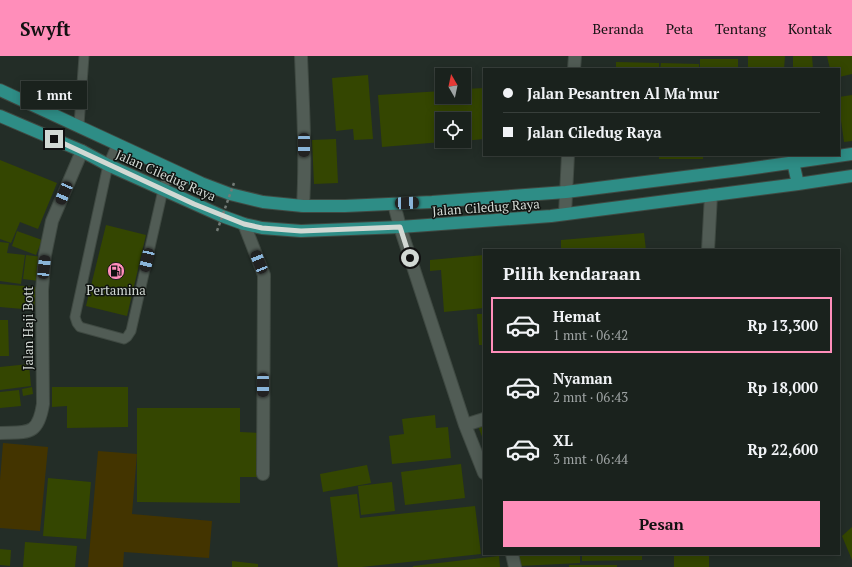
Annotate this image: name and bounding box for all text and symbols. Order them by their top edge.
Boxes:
text: Swyft [20,16,71,41]
text: Beranda [592,19,644,38]
text: Peta [666,19,693,38]
text: Tentang [715,19,766,38]
text: Kontak [788,19,832,38]
north arrow [435,68,471,104]
map controls [435,68,471,148]
callout: 1 mnt [21,81,87,109]
text: Jalan Pesantren Al Ma'mur [527,83,719,103]
text: 1 mnt [36,86,72,104]
button: locate [435,112,471,148]
text: Jalan Ciledug Raya [527,122,662,142]
route end [45,130,63,148]
car [298,133,310,157]
street label: Jalan Ciledug Raya [113,145,219,205]
car [54,180,74,206]
street label: Jalan Ciledug Raya [432,194,541,220]
car [395,197,419,209]
car [138,247,156,273]
car [249,249,269,275]
route start [401,249,419,267]
car [37,254,51,280]
fuel station icon: Pertamina [106,261,126,281]
text: Pilih kendaraan [503,261,641,285]
place label: Pertamina [86,281,146,299]
street label: Jalan Haji Bott [19,286,37,370]
text: Hemat [553,306,601,326]
icon: car [505,307,541,343]
text: Rp 13,300 [747,315,818,335]
text: 1 mnt · 06:42 [553,326,628,344]
text: Nyaman [553,368,613,388]
icon: car [505,369,541,405]
car [257,373,269,397]
text: Rp 18,000 [747,377,818,397]
text: 2 mnt · 06:43 [553,388,628,406]
text: XL [553,430,573,450]
icon: car [505,431,541,467]
text: Rp 22,600 [747,439,818,459]
text: 3 mnt · 06:44 [553,450,628,468]
button: Pesan [503,501,820,547]

